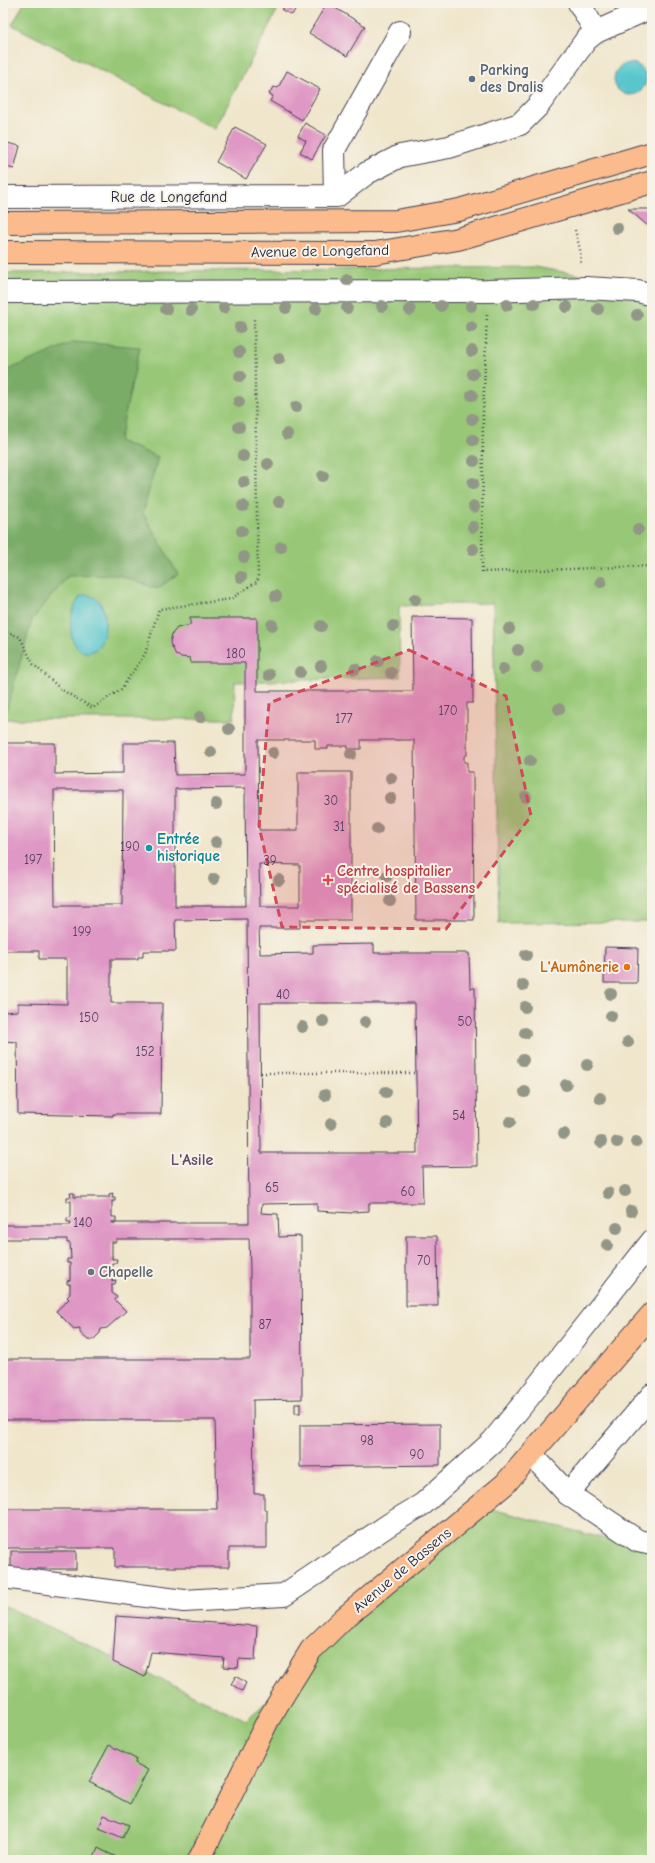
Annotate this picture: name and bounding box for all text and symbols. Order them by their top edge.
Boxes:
place label: Parking des Dralis [480,61,543,96]
marker: Parking des Dralis [467,74,477,84]
street label: Rue de Longefand [111,188,227,206]
street label: Avenue de Longefand [251,241,389,261]
house number: 180 [226,646,246,661]
house number: 170 [438,703,458,718]
house number: 177 [335,711,353,726]
house number: 30 [324,793,338,808]
house number: 31 [333,819,345,834]
place label: Entrée historique [157,830,220,865]
house number: 190 [120,839,140,854]
marker: Entrée historique [144,843,154,853]
house number: 197 [24,852,42,867]
house number: 39 [263,853,277,868]
place label: Centre hospitalier spécialisé de Bassens [337,862,475,897]
marker: Centre hospitalier spécialisé de Bassens [322,874,334,886]
house number: 199 [73,924,92,939]
place label: L'Aumônerie [540,958,619,976]
marker: L'Aumônerie [622,962,632,972]
house number: 40 [276,987,290,1002]
house number: 150 [79,1010,99,1025]
house number: 50 [458,1014,473,1029]
house number: 152 [136,1044,155,1059]
house number: 54 [452,1108,466,1123]
district label: L'Asile [171,1151,213,1169]
house number: 65 [265,1180,279,1195]
house number: 60 [401,1184,416,1199]
house number: 140 [73,1215,93,1230]
house number: 70 [417,1253,431,1268]
place label: Chapelle [99,1263,153,1281]
marker: Chapelle [86,1267,96,1277]
house number: 87 [259,1317,271,1332]
house number: 98 [360,1433,374,1448]
house number: 90 [410,1447,424,1462]
street label: Avenue de Bassens [349,1524,455,1616]

